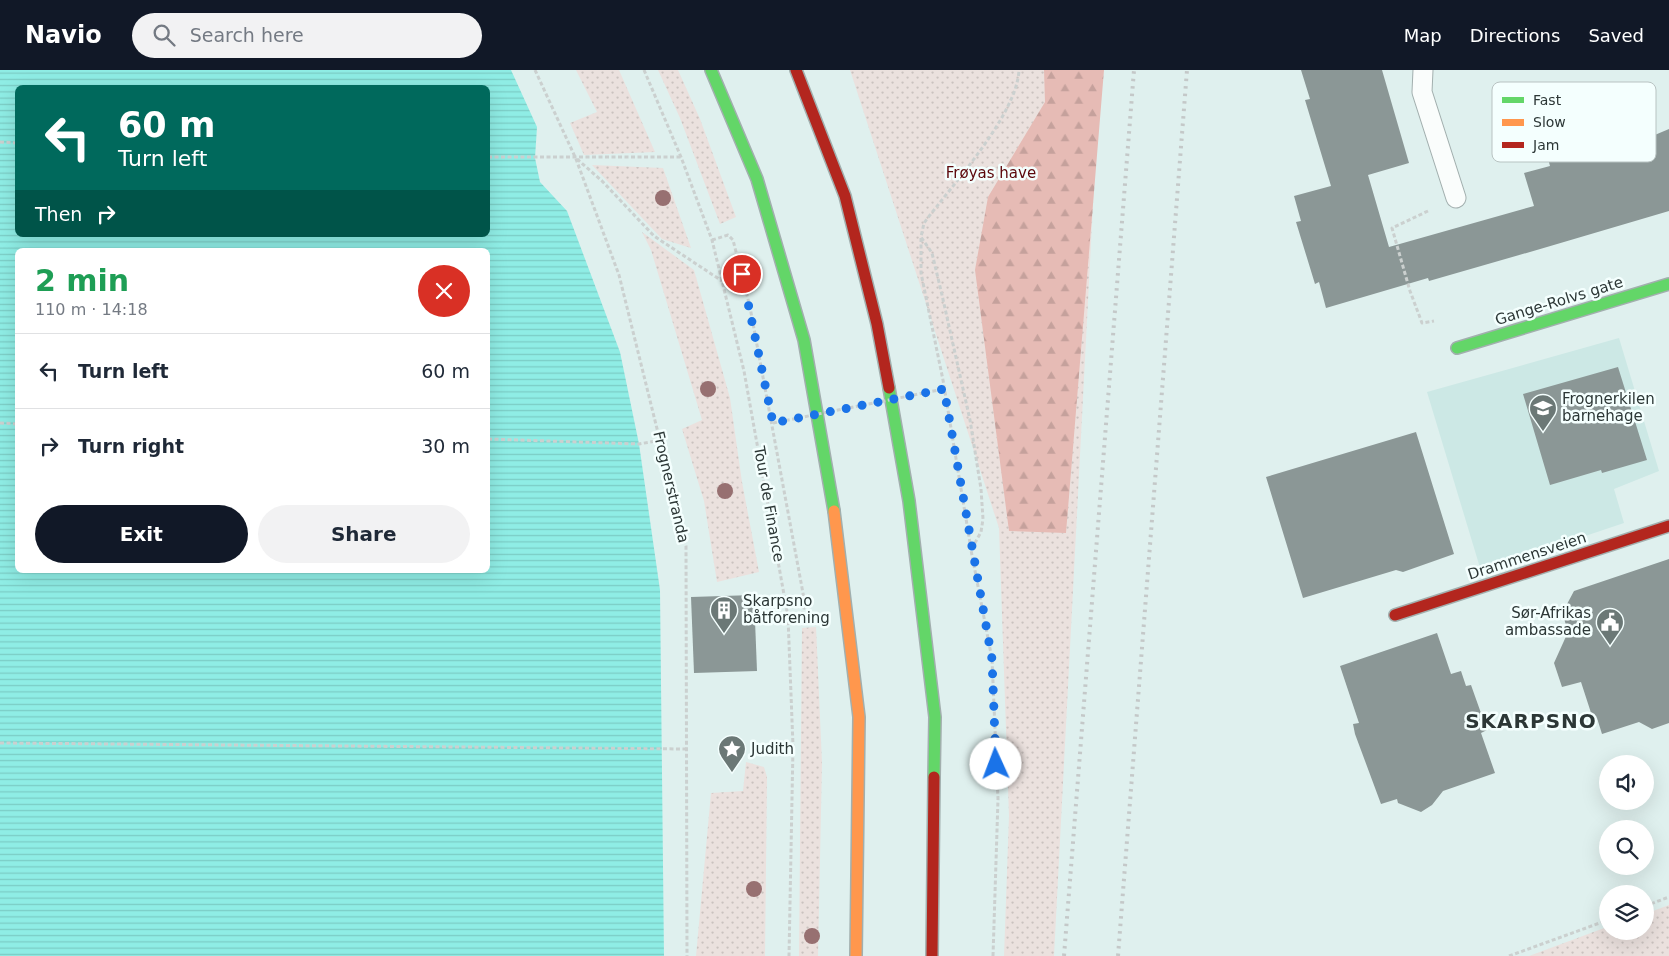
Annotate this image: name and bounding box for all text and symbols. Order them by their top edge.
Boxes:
search box [132,13,482,58]
text: Navio [25,21,102,49]
icon: search [150,21,178,49]
text: Search here [190,24,304,46]
text: Map [1404,25,1442,46]
text: Directions [1470,25,1560,46]
text: Saved [1588,25,1644,46]
legend [1492,82,1656,162]
text: Fast [1533,92,1562,108]
icon: left [35,105,100,170]
text: 60 m [118,105,215,145]
text: Slow [1533,114,1566,130]
text: Jam [1532,137,1559,153]
text: Turn left [118,146,207,171]
park label: Frøyas have [946,164,1036,182]
icon: right [92,200,120,228]
text: Then [35,203,82,225]
pin [721,253,763,295]
icon: arrive [728,260,756,288]
text: 2 min [35,263,129,298]
button: close [418,265,470,317]
street label: Gange-Rolvs gate [1493,273,1625,329]
text: 110 m · 14:18 [35,300,148,319]
icon: left [35,357,63,385]
text: Turn left [78,360,169,382]
text: 60 m [421,360,470,382]
place label: Frognerkilen barnehage [1562,390,1655,425]
school or university icon: Frognerkilen barnehage [1528,393,1558,432]
street label: Frognerstranda [649,429,693,545]
icon: right [35,432,63,460]
text: Turn right [78,435,184,457]
text: 30 m [421,435,470,457]
street label: Tour de Finance [750,444,788,563]
button: Exit [35,505,248,563]
button: Share [258,505,470,563]
street label: Drammensveien [1465,528,1589,584]
place label: Skarpsno båtforening [743,592,830,627]
building icon: Skarpsno båtforening [709,595,739,634]
place label: Sør-Afrikas ambassade [1505,604,1591,639]
public building icon: Sør-Afrikas ambassade [1595,607,1625,646]
district label: SKARPSNO [1465,709,1597,733]
place icon: Judith [717,734,747,773]
position arrow [969,737,1021,789]
place label: Judith [750,740,794,758]
map controls [1599,755,1654,940]
button: sound [1599,755,1654,810]
button: search [1599,820,1654,875]
button: layers [1599,885,1654,940]

